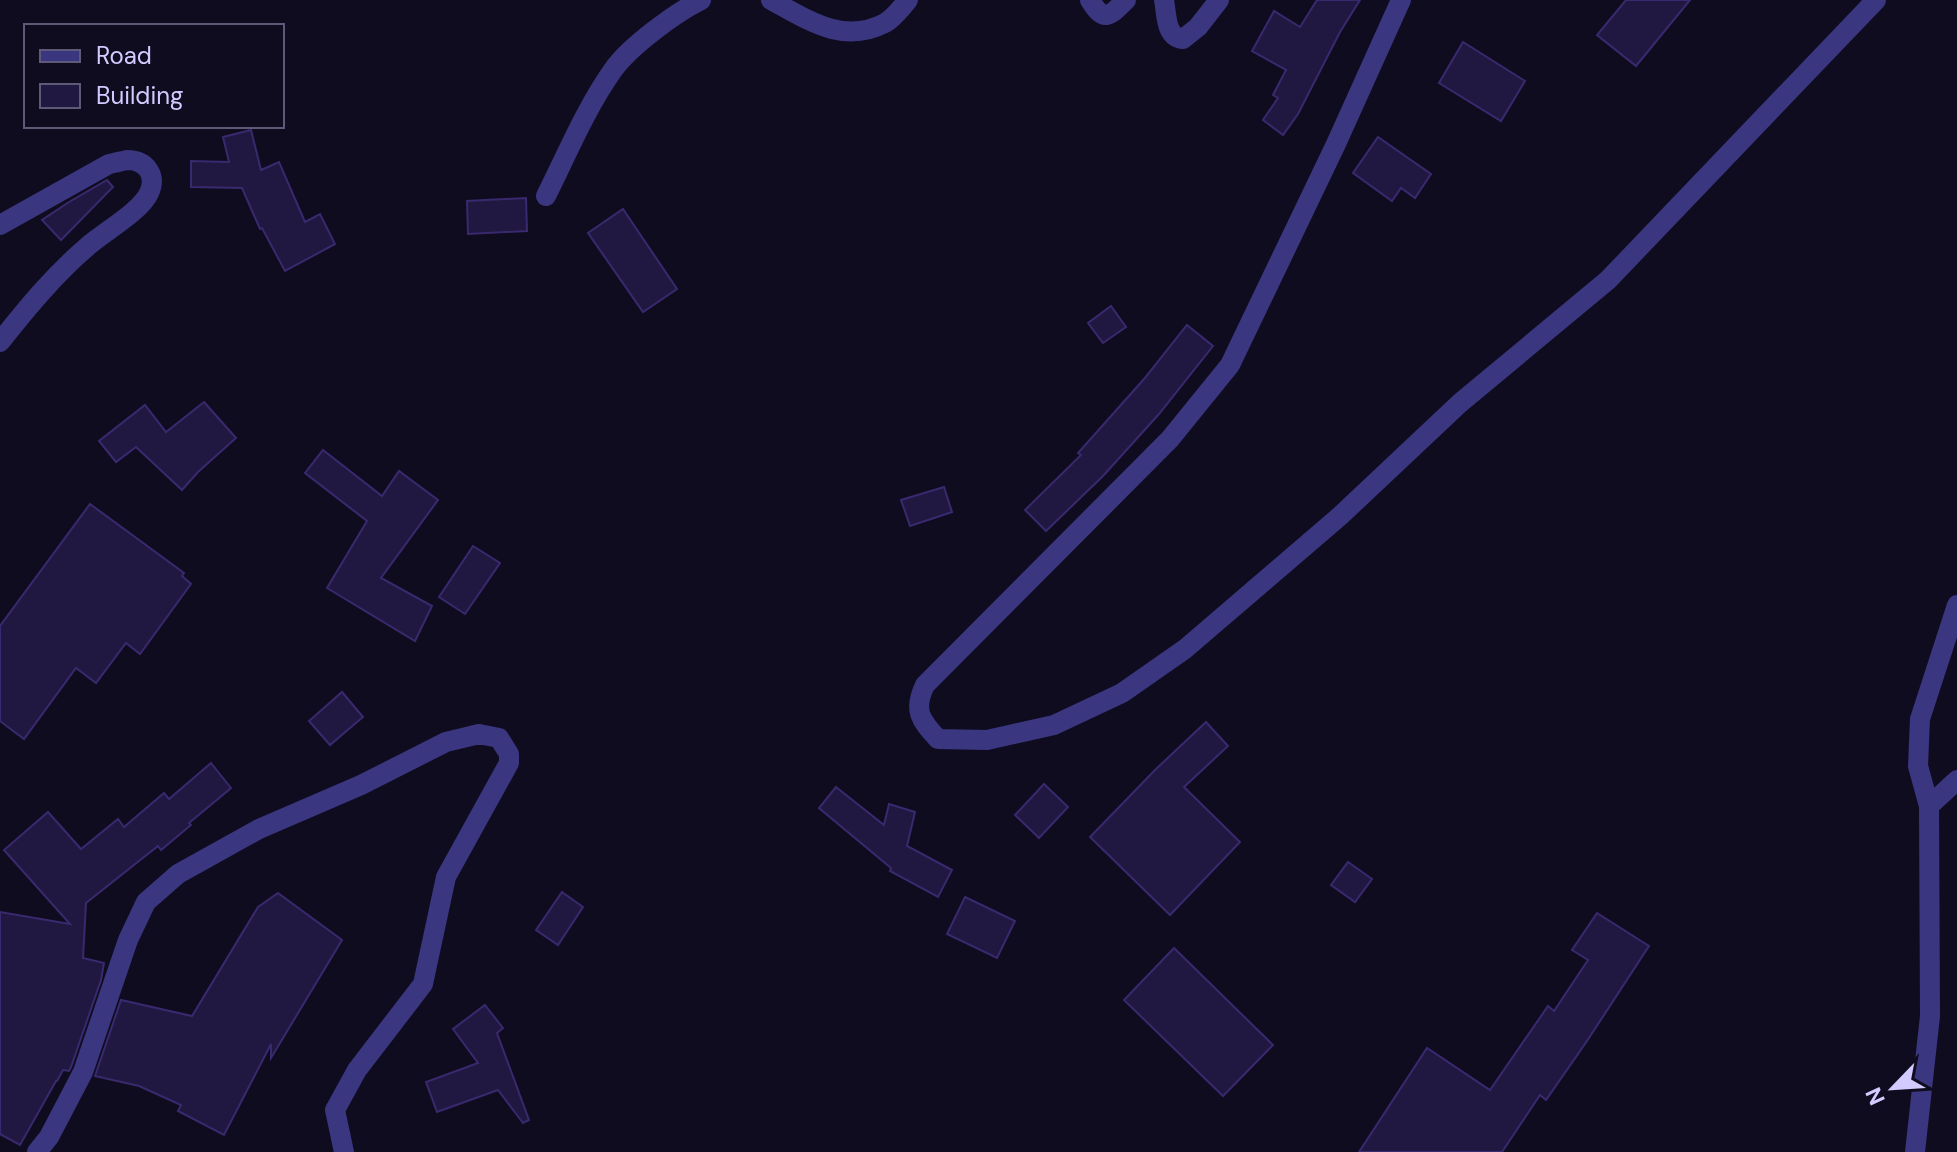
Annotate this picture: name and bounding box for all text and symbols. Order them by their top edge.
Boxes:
legend [24,24,284,128]
text: Road [96,40,152,71]
text: Building [96,80,183,111]
north arrow [1853,1048,1933,1128]
text: N [1859,1083,1892,1110]

